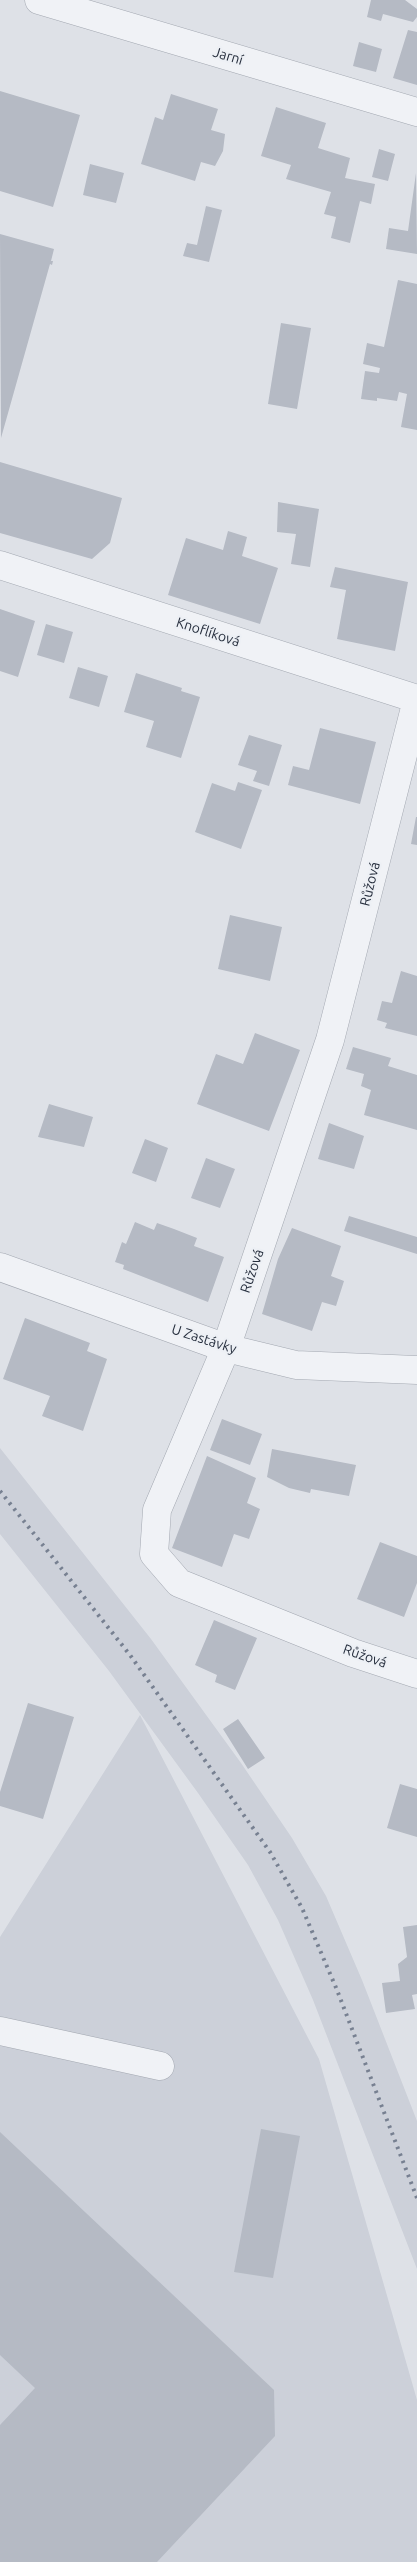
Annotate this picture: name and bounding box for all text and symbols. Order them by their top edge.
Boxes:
street label: Jarní [211,43,245,69]
street label: Knoflíková [174,614,242,650]
street label: Růžová [356,860,384,908]
street label: Růžová [237,1247,267,1295]
street label: U Zastávky [169,1321,239,1357]
street label: Růžová [341,1641,389,1671]

